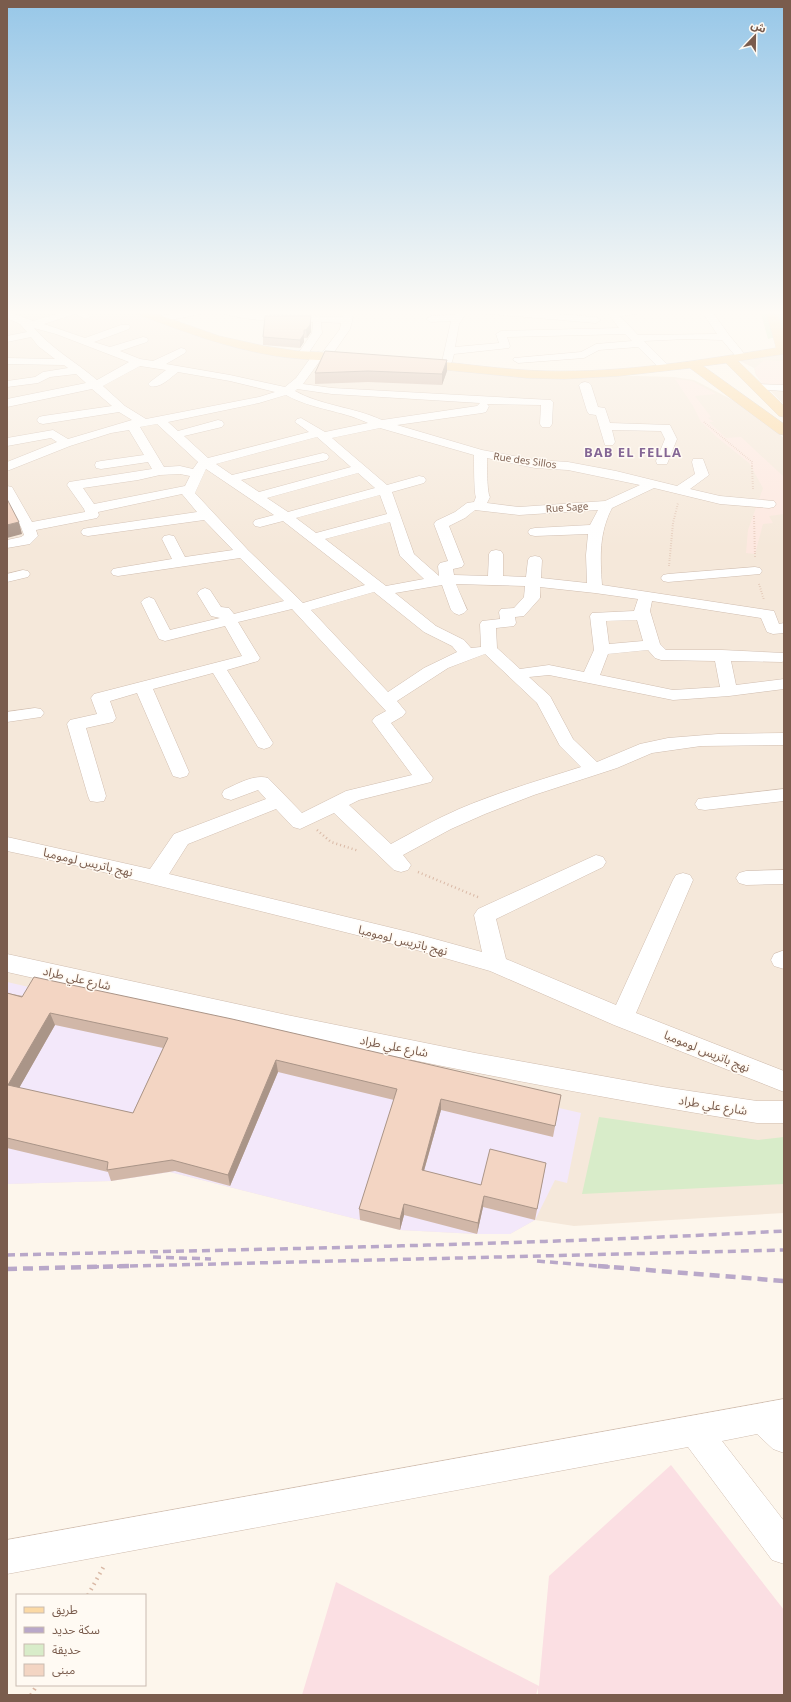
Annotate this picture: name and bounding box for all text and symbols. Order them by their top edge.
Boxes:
north arrow [735,16,775,56]
text: ش [749,16,769,36]
district label: BAB EL FELLA [584,443,682,461]
street label: Rue des Sillos [493,449,558,471]
street label: Rue Sage [545,499,589,515]
street label: نهج باتريس لومومبا [41,843,134,882]
street label: نهج باتريس لومومبا [356,921,449,960]
street label: شارع علي طراد [41,962,113,996]
street label: نهج باتريس لومومبا [661,1026,753,1077]
street label: شارع علي طراد [358,1031,430,1063]
street label: شارع علي طراد [677,1091,749,1121]
legend [16,1594,146,1686]
text: طريق [52,1601,78,1618]
text: سكة حديد [52,1621,100,1638]
text: حديقة [52,1641,81,1658]
text: مبنى [52,1661,75,1678]

